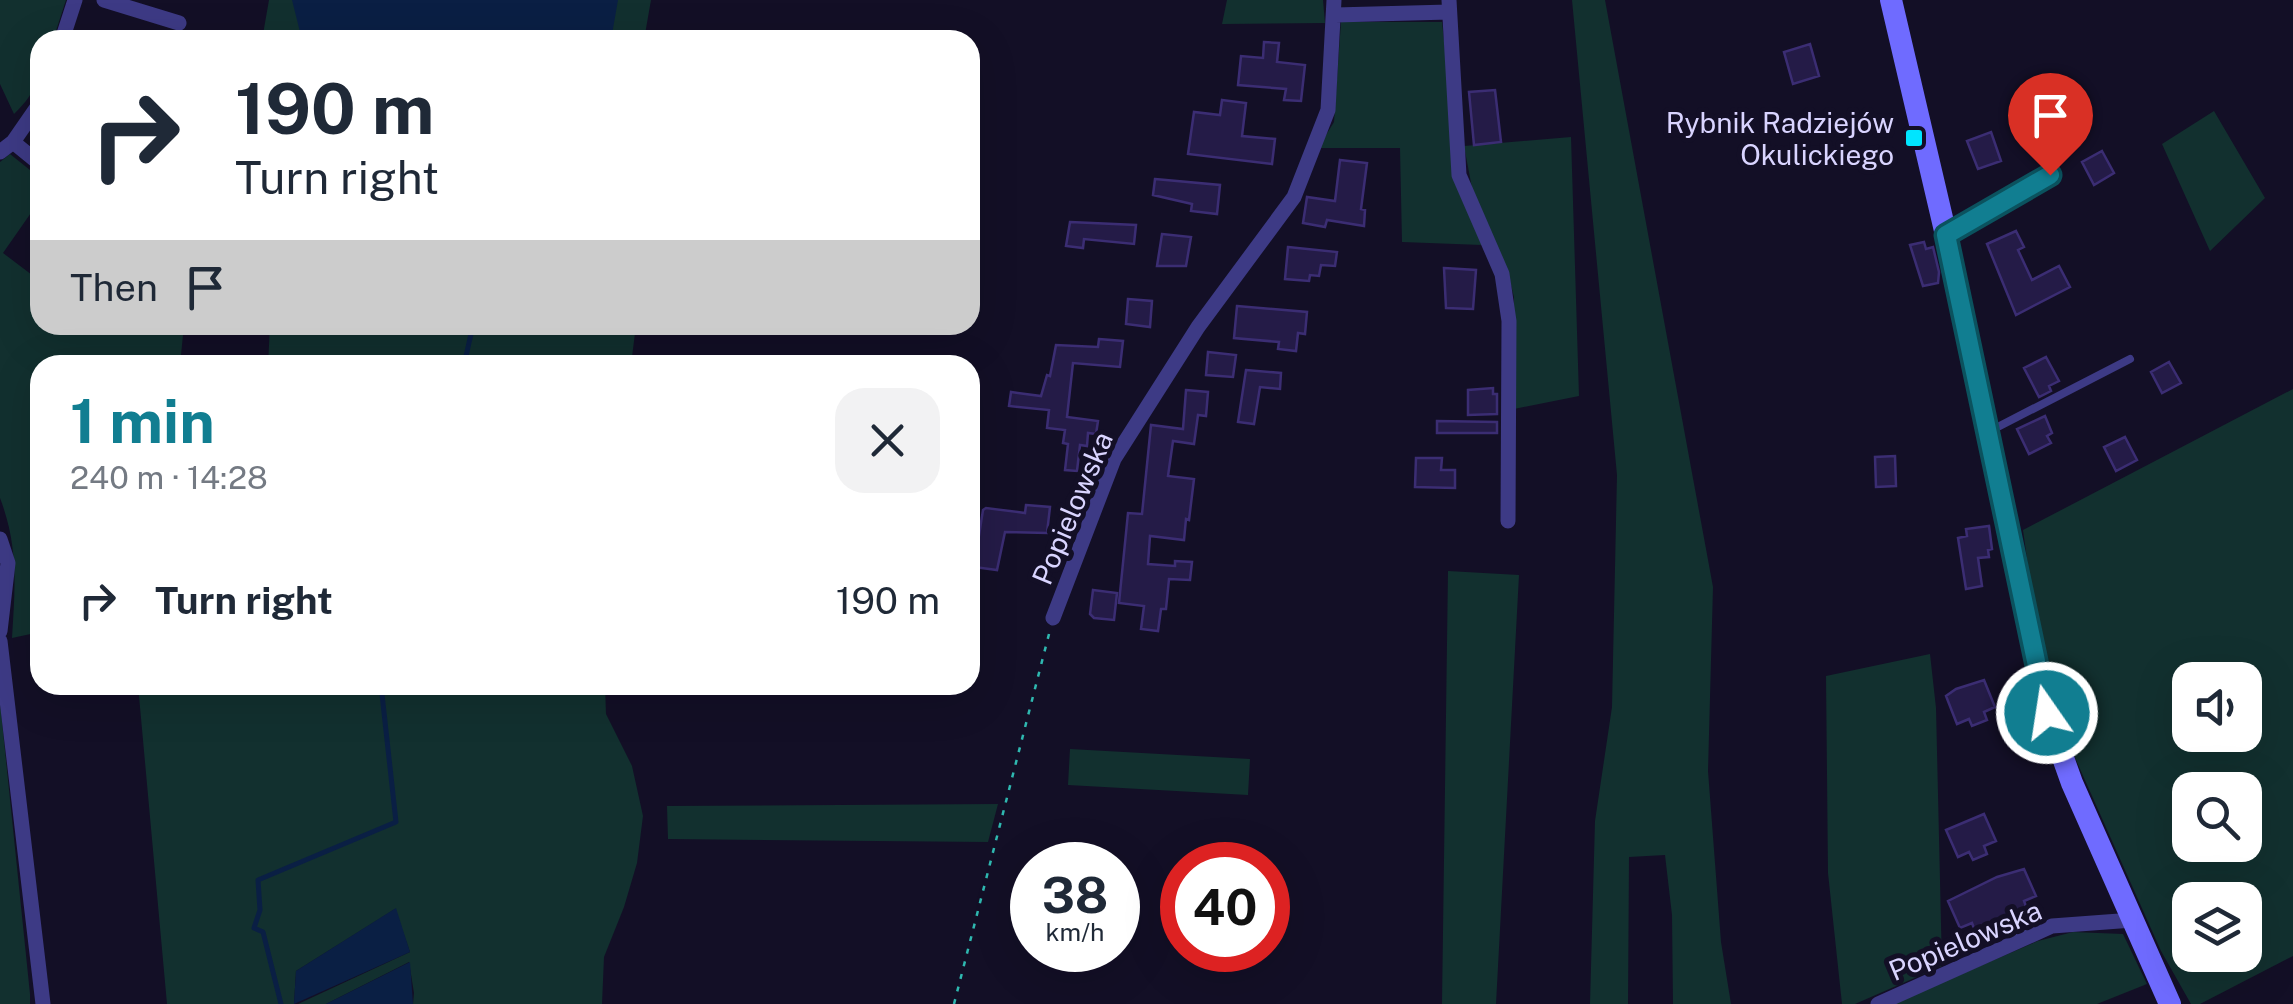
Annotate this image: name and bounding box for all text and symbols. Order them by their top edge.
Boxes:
text: 190 m [235,67,434,150]
icon: right [70,70,200,200]
pin [2008,73,2093,176]
icon: arrive [2023,88,2078,143]
place label: Rybnik Radziejów Okulickiego [1666,106,1894,171]
marker: Rybnik Radziejów Okulickiego [1903,127,1925,149]
text: Turn right [235,151,439,204]
icon: arrive [178,260,233,315]
text: Then [70,265,158,310]
text: 1 min [70,386,215,457]
button: close [835,388,940,493]
street label: Popielowska [1025,427,1119,589]
text: 240 m · 14:28 [70,459,268,496]
icon: right [70,573,125,628]
text: Turn right [155,578,333,623]
text: 190 m [836,578,940,623]
position arrow [1995,661,2099,765]
map controls [2172,662,2262,972]
button: sound [2172,662,2262,752]
button: search [2172,772,2262,862]
speed limit sign: 40 [1160,842,1290,972]
text: 38 [1042,865,1108,924]
button: layers [2172,882,2262,972]
street label: Popielowska [1884,893,2046,987]
text: km/h [1046,917,1104,947]

